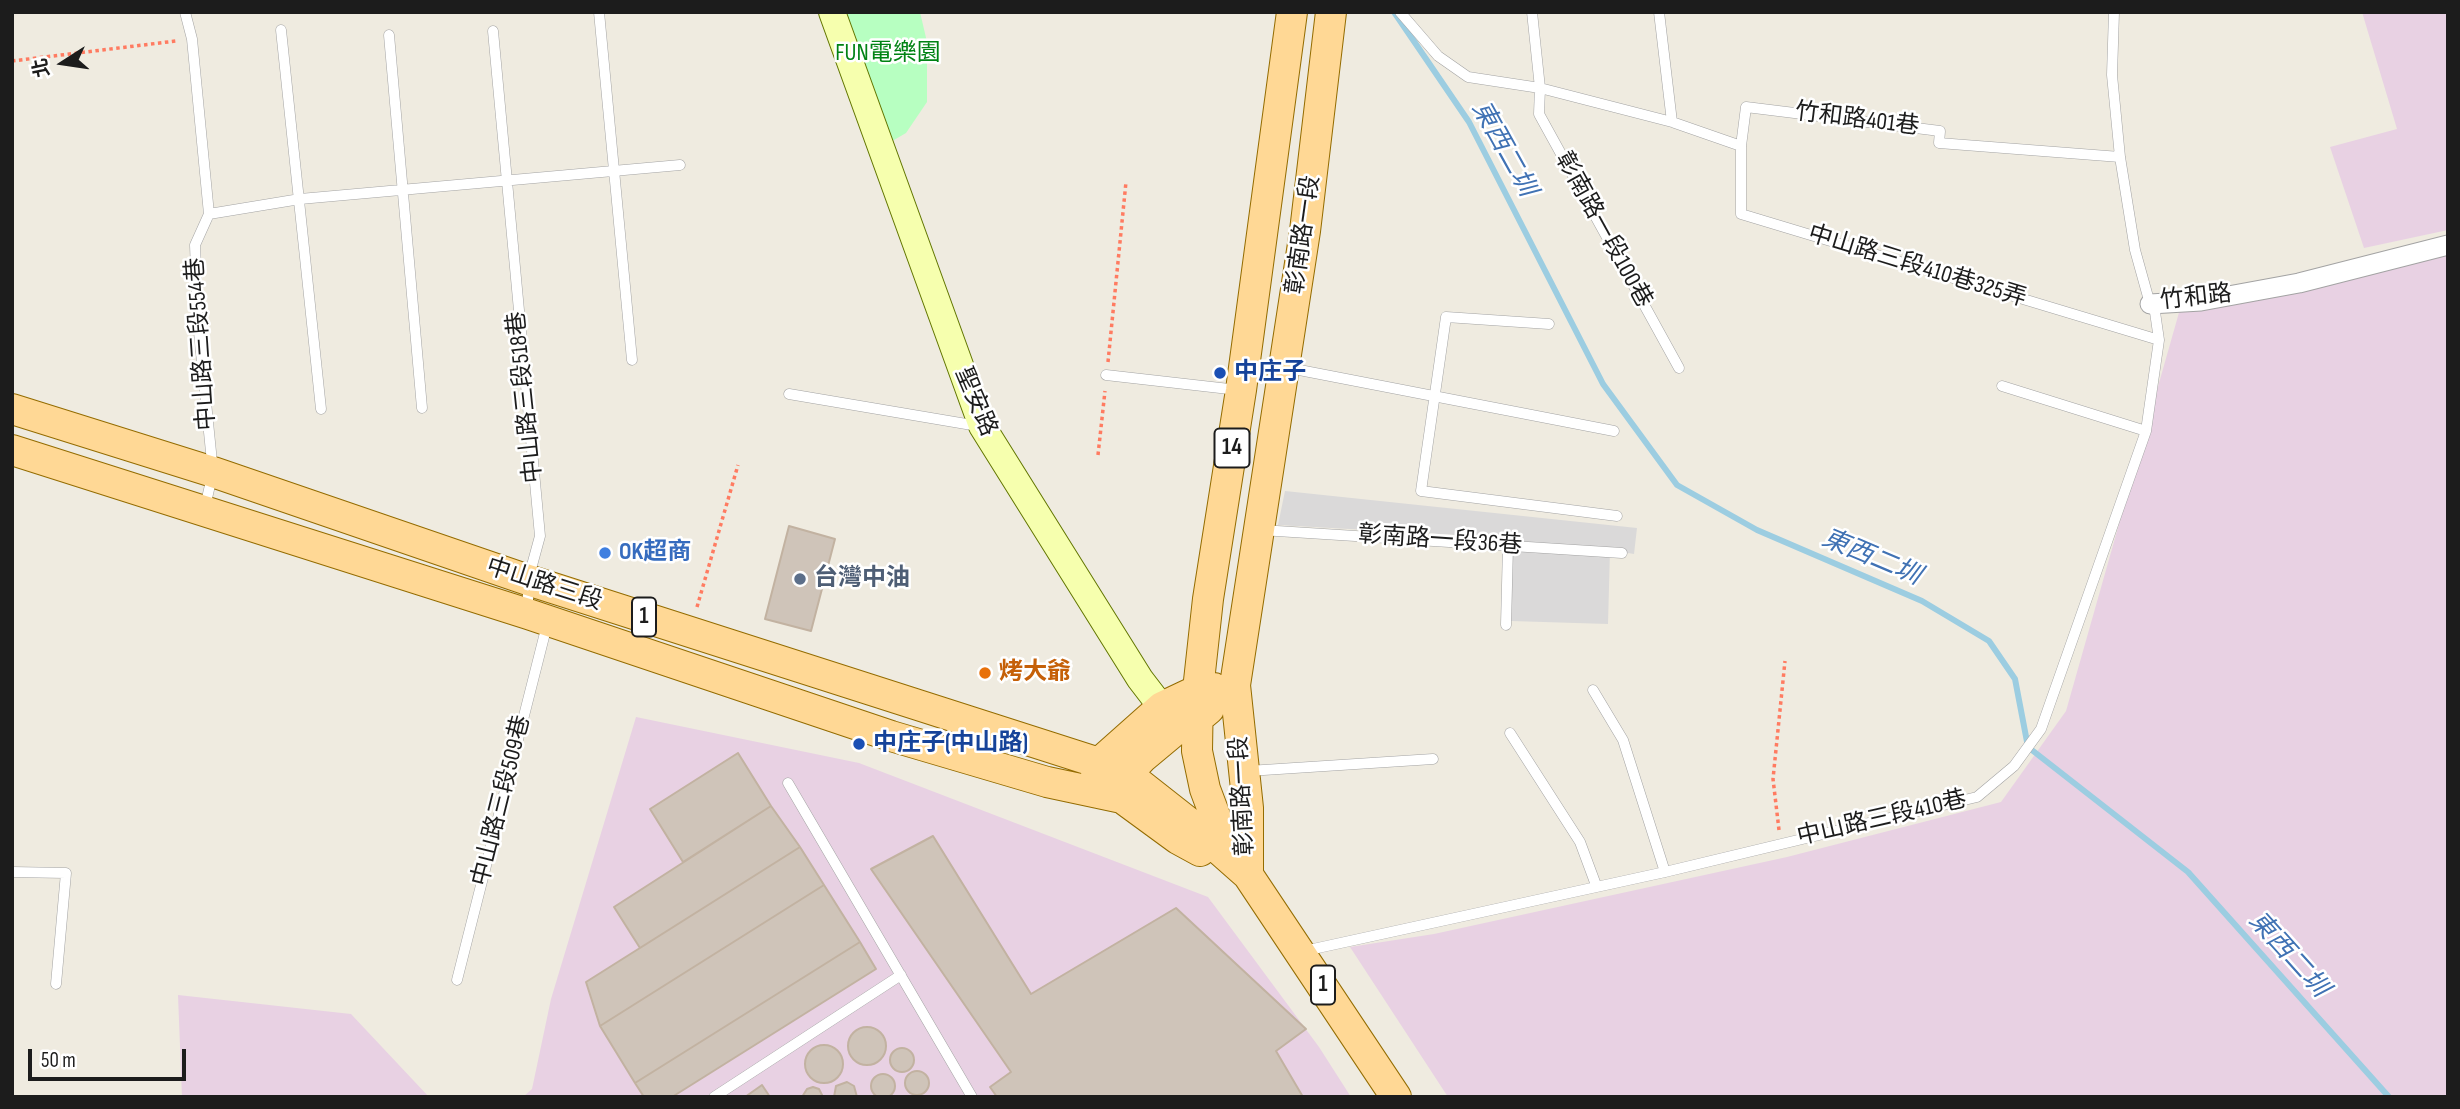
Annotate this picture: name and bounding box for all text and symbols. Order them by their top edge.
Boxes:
north arrow [28,28,98,98]
park label: FUN電樂園 [835,40,941,68]
text: 北 [29,56,55,79]
water label: 東西二圳 [1464,96,1542,202]
street label: 竹和路401巷 [1793,98,1921,142]
street label: 彰南路一段100巷 [1548,147,1658,313]
street label: 彰南路一段 [1281,174,1327,296]
street label: 中山路三段410巷325弄 [1804,220,2030,314]
street label: 中山路三段554巷 [182,257,222,431]
street label: 竹和路 [2159,280,2233,316]
street label: 中山路三段518巷 [503,310,549,484]
place label: 中庄子 [1234,359,1306,387]
street label: 聖安路 [948,363,1002,441]
marker: 中庄子 [1212,365,1228,381]
road number: 14 [1214,428,1250,468]
street label: 彰南路一段36巷 [1357,521,1523,561]
water label: 東西二圳 [1817,523,1925,593]
place label: OK超商 [619,539,691,567]
marker: OK超商 [597,545,613,561]
street label: 中山路三段 [482,553,606,617]
place label: 台灣中油 [814,565,910,593]
marker: 台灣中油 [792,571,808,587]
road number: 1 [632,597,656,636]
place label: 烤大爺 [999,659,1071,687]
marker: 烤大爺 [977,665,993,681]
street label: 中山路三段509巷 [467,713,537,889]
place label: 中庄子(中山路) [873,730,1028,758]
street label: 彰南路一段 [1225,735,1261,857]
marker: 中庄子(中山路) [851,736,867,752]
street label: 中山路三段410巷 [1794,785,1970,853]
water label: 東西二圳 [2242,906,2334,1004]
road number: 1 [1311,966,1335,1004]
scale bar [32,1036,189,1080]
text: 50 m [41,1048,76,1073]

